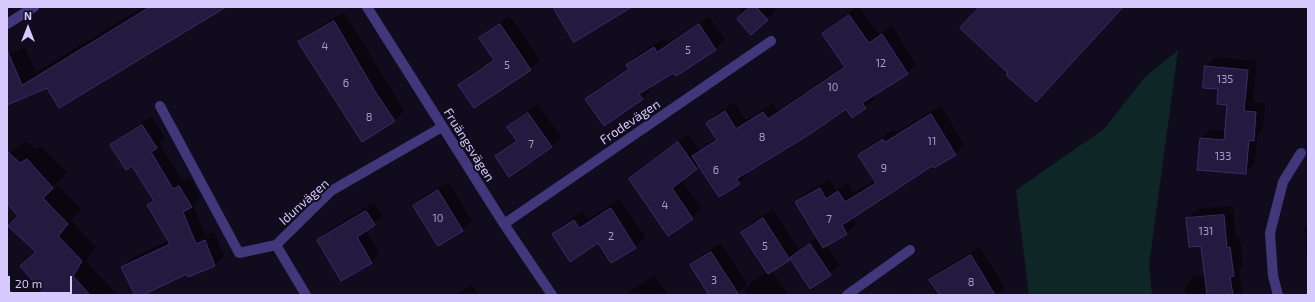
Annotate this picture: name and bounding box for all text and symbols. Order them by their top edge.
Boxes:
north arrow [8,8,48,48]
text: N [24,9,32,22]
house number: 4 [322,39,328,53]
house number: 5 [685,43,691,57]
house number: 12 [876,56,886,70]
house number: 5 [504,58,510,72]
house number: 135 [1217,72,1233,86]
house number: 6 [343,76,349,90]
house number: 10 [827,80,839,94]
street label: Frodevägen [597,96,663,148]
street label: Fruängsvägen [440,105,498,185]
house number: 8 [366,110,372,124]
house number: 8 [759,130,765,144]
house number: 11 [928,134,936,148]
house number: 7 [528,137,534,151]
house number: 133 [1215,149,1231,163]
house number: 9 [881,161,887,175]
house number: 6 [713,163,719,177]
street label: Idunvägen [276,176,332,228]
house number: 4 [662,198,668,212]
house number: 10 [432,211,444,225]
house number: 7 [826,212,832,226]
house number: 131 [1199,224,1213,238]
house number: 2 [608,229,614,243]
house number: 5 [762,239,768,253]
scale bar [10,268,74,294]
house number: 3 [711,273,717,287]
house number: 8 [968,275,974,289]
text: 20 m [15,276,42,290]

